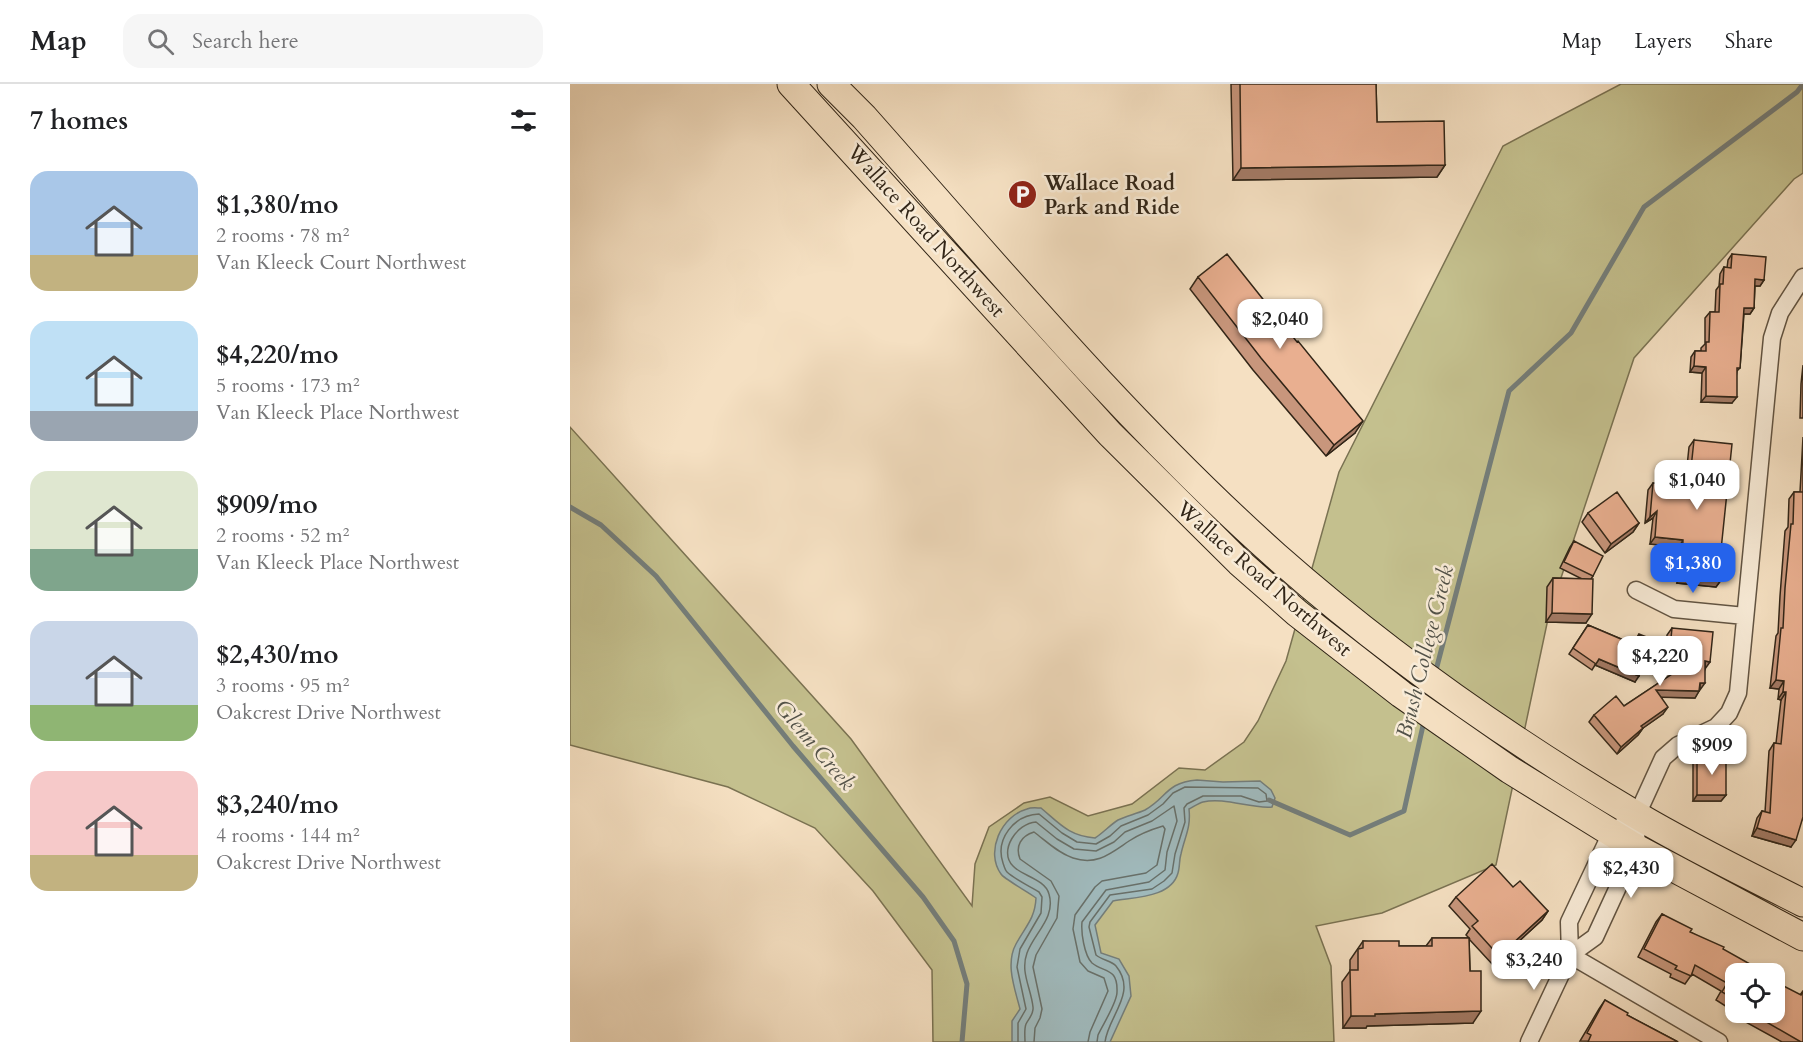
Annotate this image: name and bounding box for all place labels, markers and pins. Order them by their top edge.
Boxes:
place label: Wallace Road Park and Ride [1043,169,1180,222]
parking icon: Wallace Road Park and Ride [1007,179,1039,211]
pin: $2,040 [1231,299,1329,350]
pin: $1,040 [1648,460,1746,511]
pin: $1,380 [1644,543,1742,594]
pin: $4,220 [1611,636,1709,687]
pin: $909 [1676,725,1748,776]
pin: $2,430 [1582,848,1680,899]
pin: $3,240 [1485,940,1583,991]

